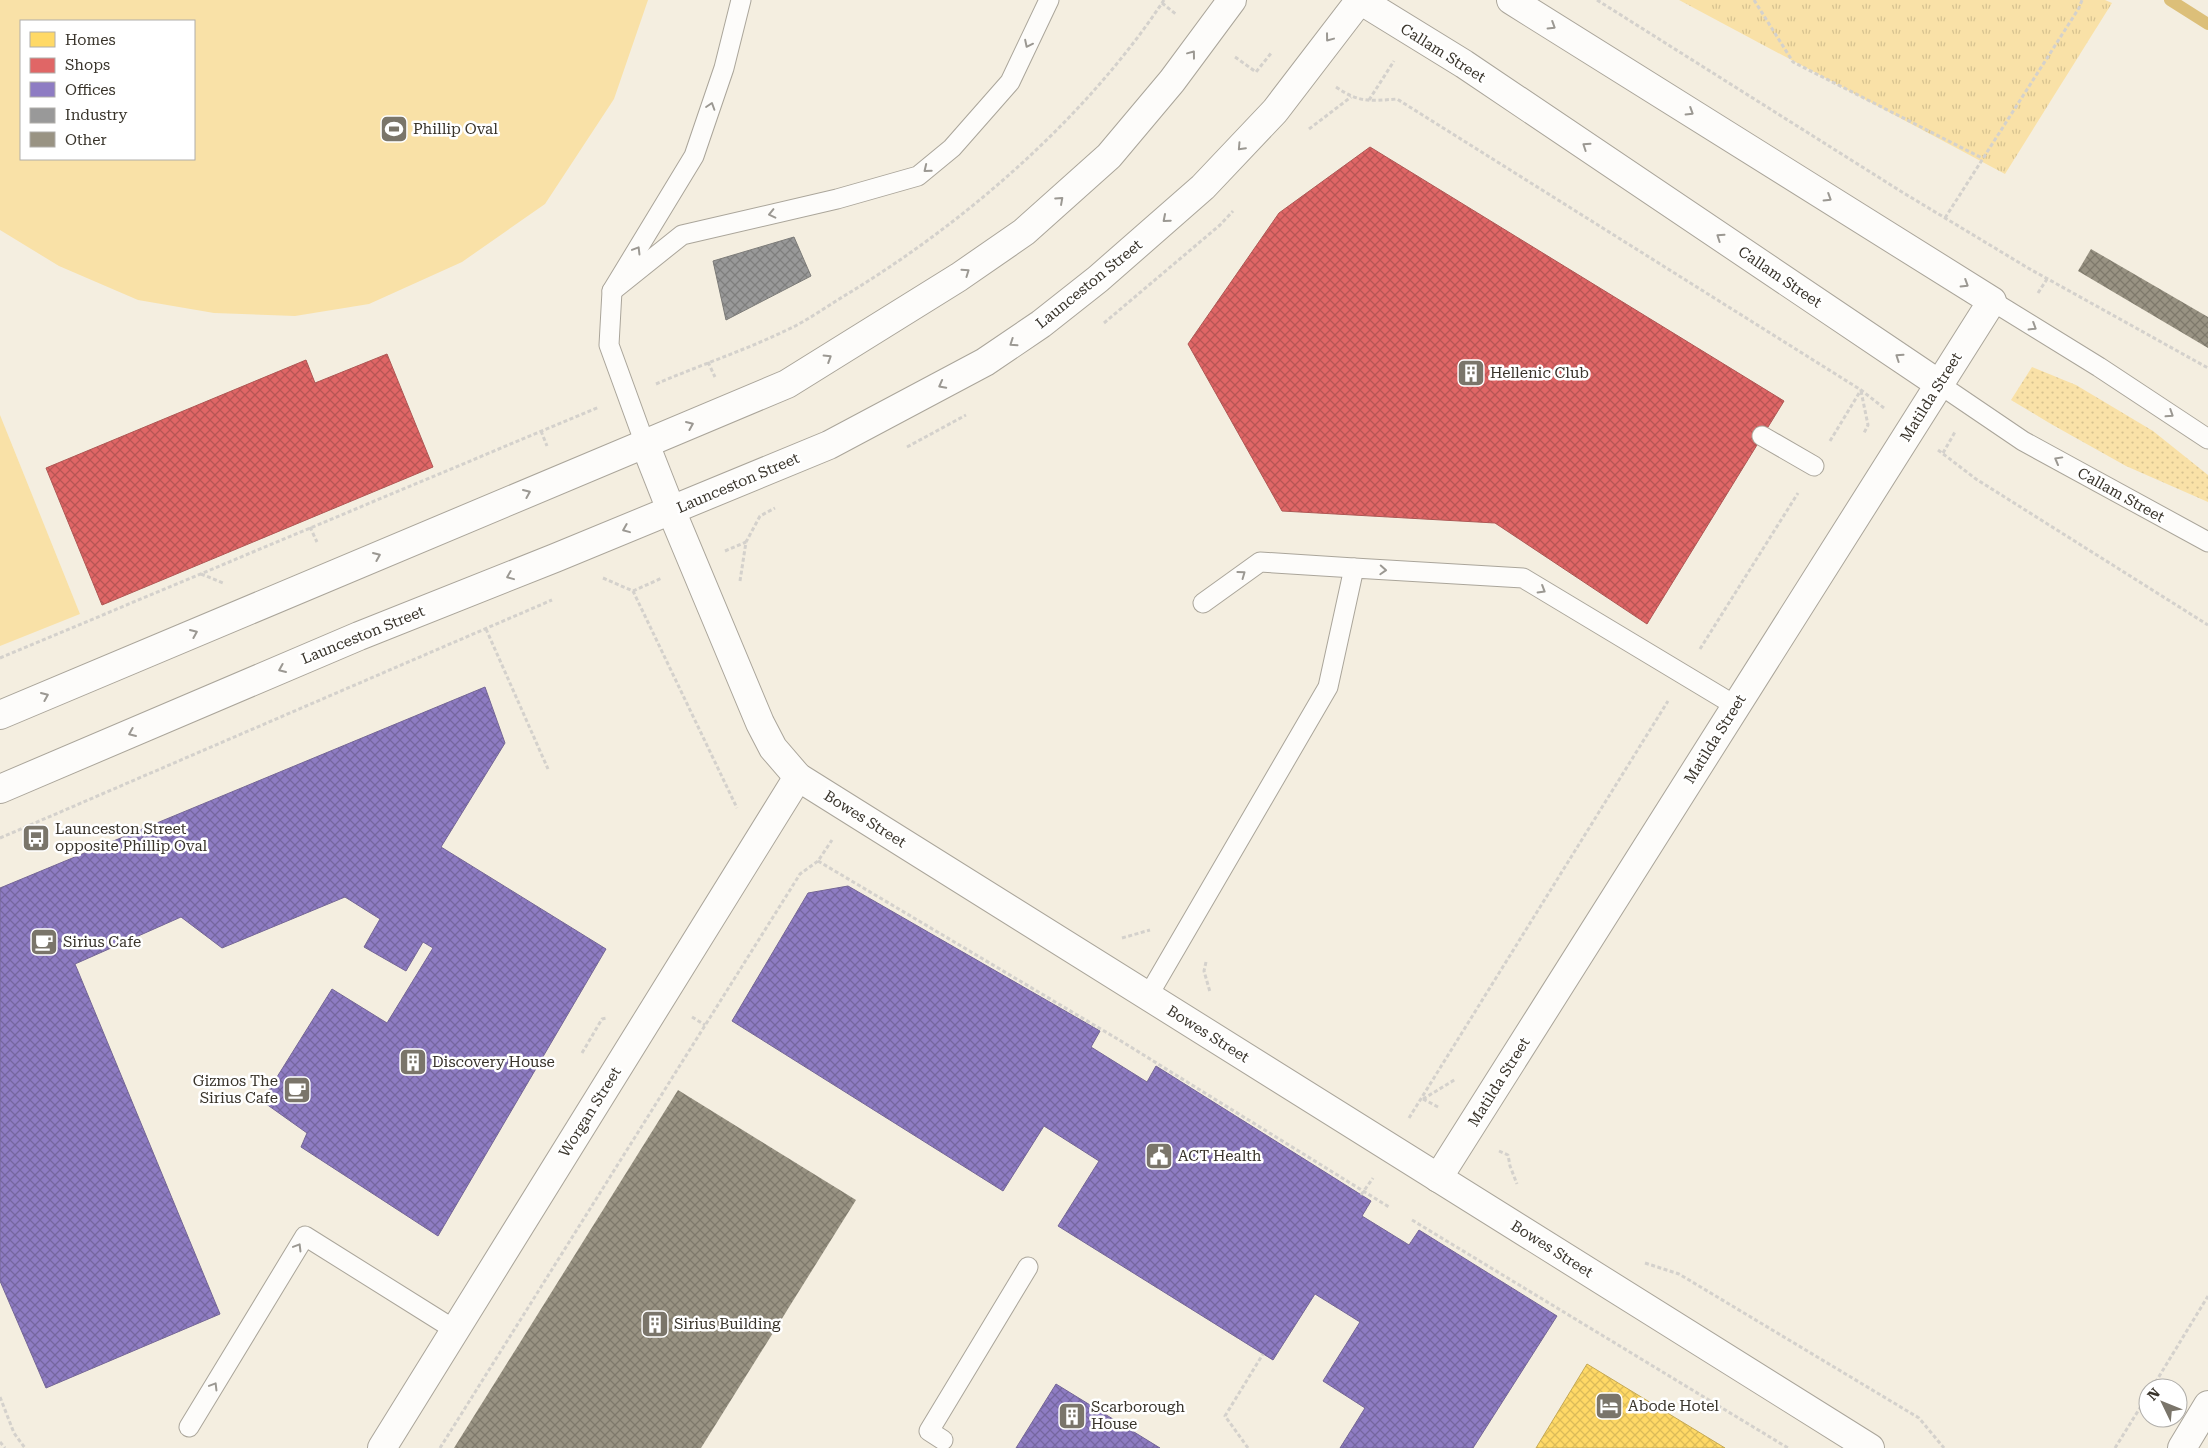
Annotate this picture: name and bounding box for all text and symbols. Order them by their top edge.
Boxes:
one-way arrow [1547,19,1556,29]
legend [20,20,195,160]
street label: Callam Street [1397,20,1489,86]
text: Homes [65,31,116,49]
one-way arrow [1327,32,1335,41]
one-way arrow [1024,39,1034,48]
one-way arrow [1187,51,1195,60]
text: Shops [65,56,110,74]
text: Offices [65,81,116,99]
one-way arrow [705,102,715,111]
text: Industry [65,106,127,124]
one-way arrow [1684,106,1693,115]
sports icon: Phillip Oval [379,114,409,144]
place label: Phillip Oval [413,120,498,138]
text: Other [65,131,107,149]
one-way arrow [1238,141,1247,150]
one-way arrow [1582,143,1591,153]
one-way arrow [924,163,933,171]
one-way arrow [1822,192,1831,202]
one-way arrow [1055,196,1064,205]
one-way arrow [768,208,776,219]
one-way arrow [1163,214,1172,223]
one-way arrow [1717,234,1726,243]
street label: Launceston Street [1032,235,1146,332]
street label: Callam Street [1735,242,1825,312]
one-way arrow [631,246,641,255]
one-way arrow [960,269,970,278]
one-way arrow [1960,278,1969,288]
one-way arrow [2028,320,2037,330]
one-way arrow [1009,337,1019,346]
street label: Matilda Street [1896,349,1966,445]
one-way arrow [1895,354,1905,363]
one-way arrow [823,355,832,365]
building icon: Hellenic Club [1456,358,1486,388]
place label: Hellenic Club [1490,364,1589,382]
one-way arrow [938,379,947,389]
one-way arrow [2165,408,2174,417]
one-way arrow [685,421,694,431]
street label: Launceston Street [674,449,802,517]
one-way arrow [2054,456,2063,466]
street label: Callam Street [2074,464,2168,527]
one-way arrow [522,489,531,499]
one-way arrow [622,523,631,533]
one-way arrow [372,551,381,562]
one-way arrow [1380,565,1388,576]
one-way arrow [506,570,515,580]
one-way arrow [1236,572,1245,580]
one-way arrow [1537,584,1546,594]
street label: Launceston Street [299,602,428,668]
one-way arrow [190,628,198,638]
one-way arrow [278,662,287,673]
street label: Matilda Street [1680,691,1750,787]
one-way arrow [40,692,49,703]
one-way arrow [128,726,137,737]
street label: Bowes Street [821,787,910,852]
place label: Launceston Street opposite Phillip Oval [55,820,208,855]
bus stop icon: Launceston Street opposite Phillip Oval [21,823,51,853]
cafe icon: Sirius Cafe [29,927,59,957]
place label: Sirius Cafe [63,933,141,951]
street label: Bowes Street [1164,1002,1253,1067]
street label: Matilda Street [1464,1034,1534,1130]
building icon: Discovery House [398,1047,428,1077]
place label: Discovery House [432,1053,555,1071]
street label: Worgan Street [555,1063,625,1160]
place label: Gizmos The Sirius Cafe [193,1072,278,1107]
cafe icon: Gizmos The Sirius Cafe [282,1075,312,1105]
public building icon: ACT Health [1144,1141,1174,1171]
place label: ACT Health [1178,1147,1262,1165]
street label: Bowes Street [1508,1217,1597,1282]
one-way arrow [291,1243,301,1252]
building icon: Sirius Building [640,1309,670,1339]
place label: Sirius Building [674,1315,781,1333]
north arrow [2138,1378,2188,1428]
one-way arrow [208,1382,218,1391]
text: N [2144,1385,2163,1404]
hotel icon: Abode Hotel [1594,1391,1624,1421]
place label: Abode Hotel [1628,1397,1719,1415]
place label: Scarborough House [1091,1398,1185,1433]
building icon: Scarborough House [1057,1401,1087,1431]

